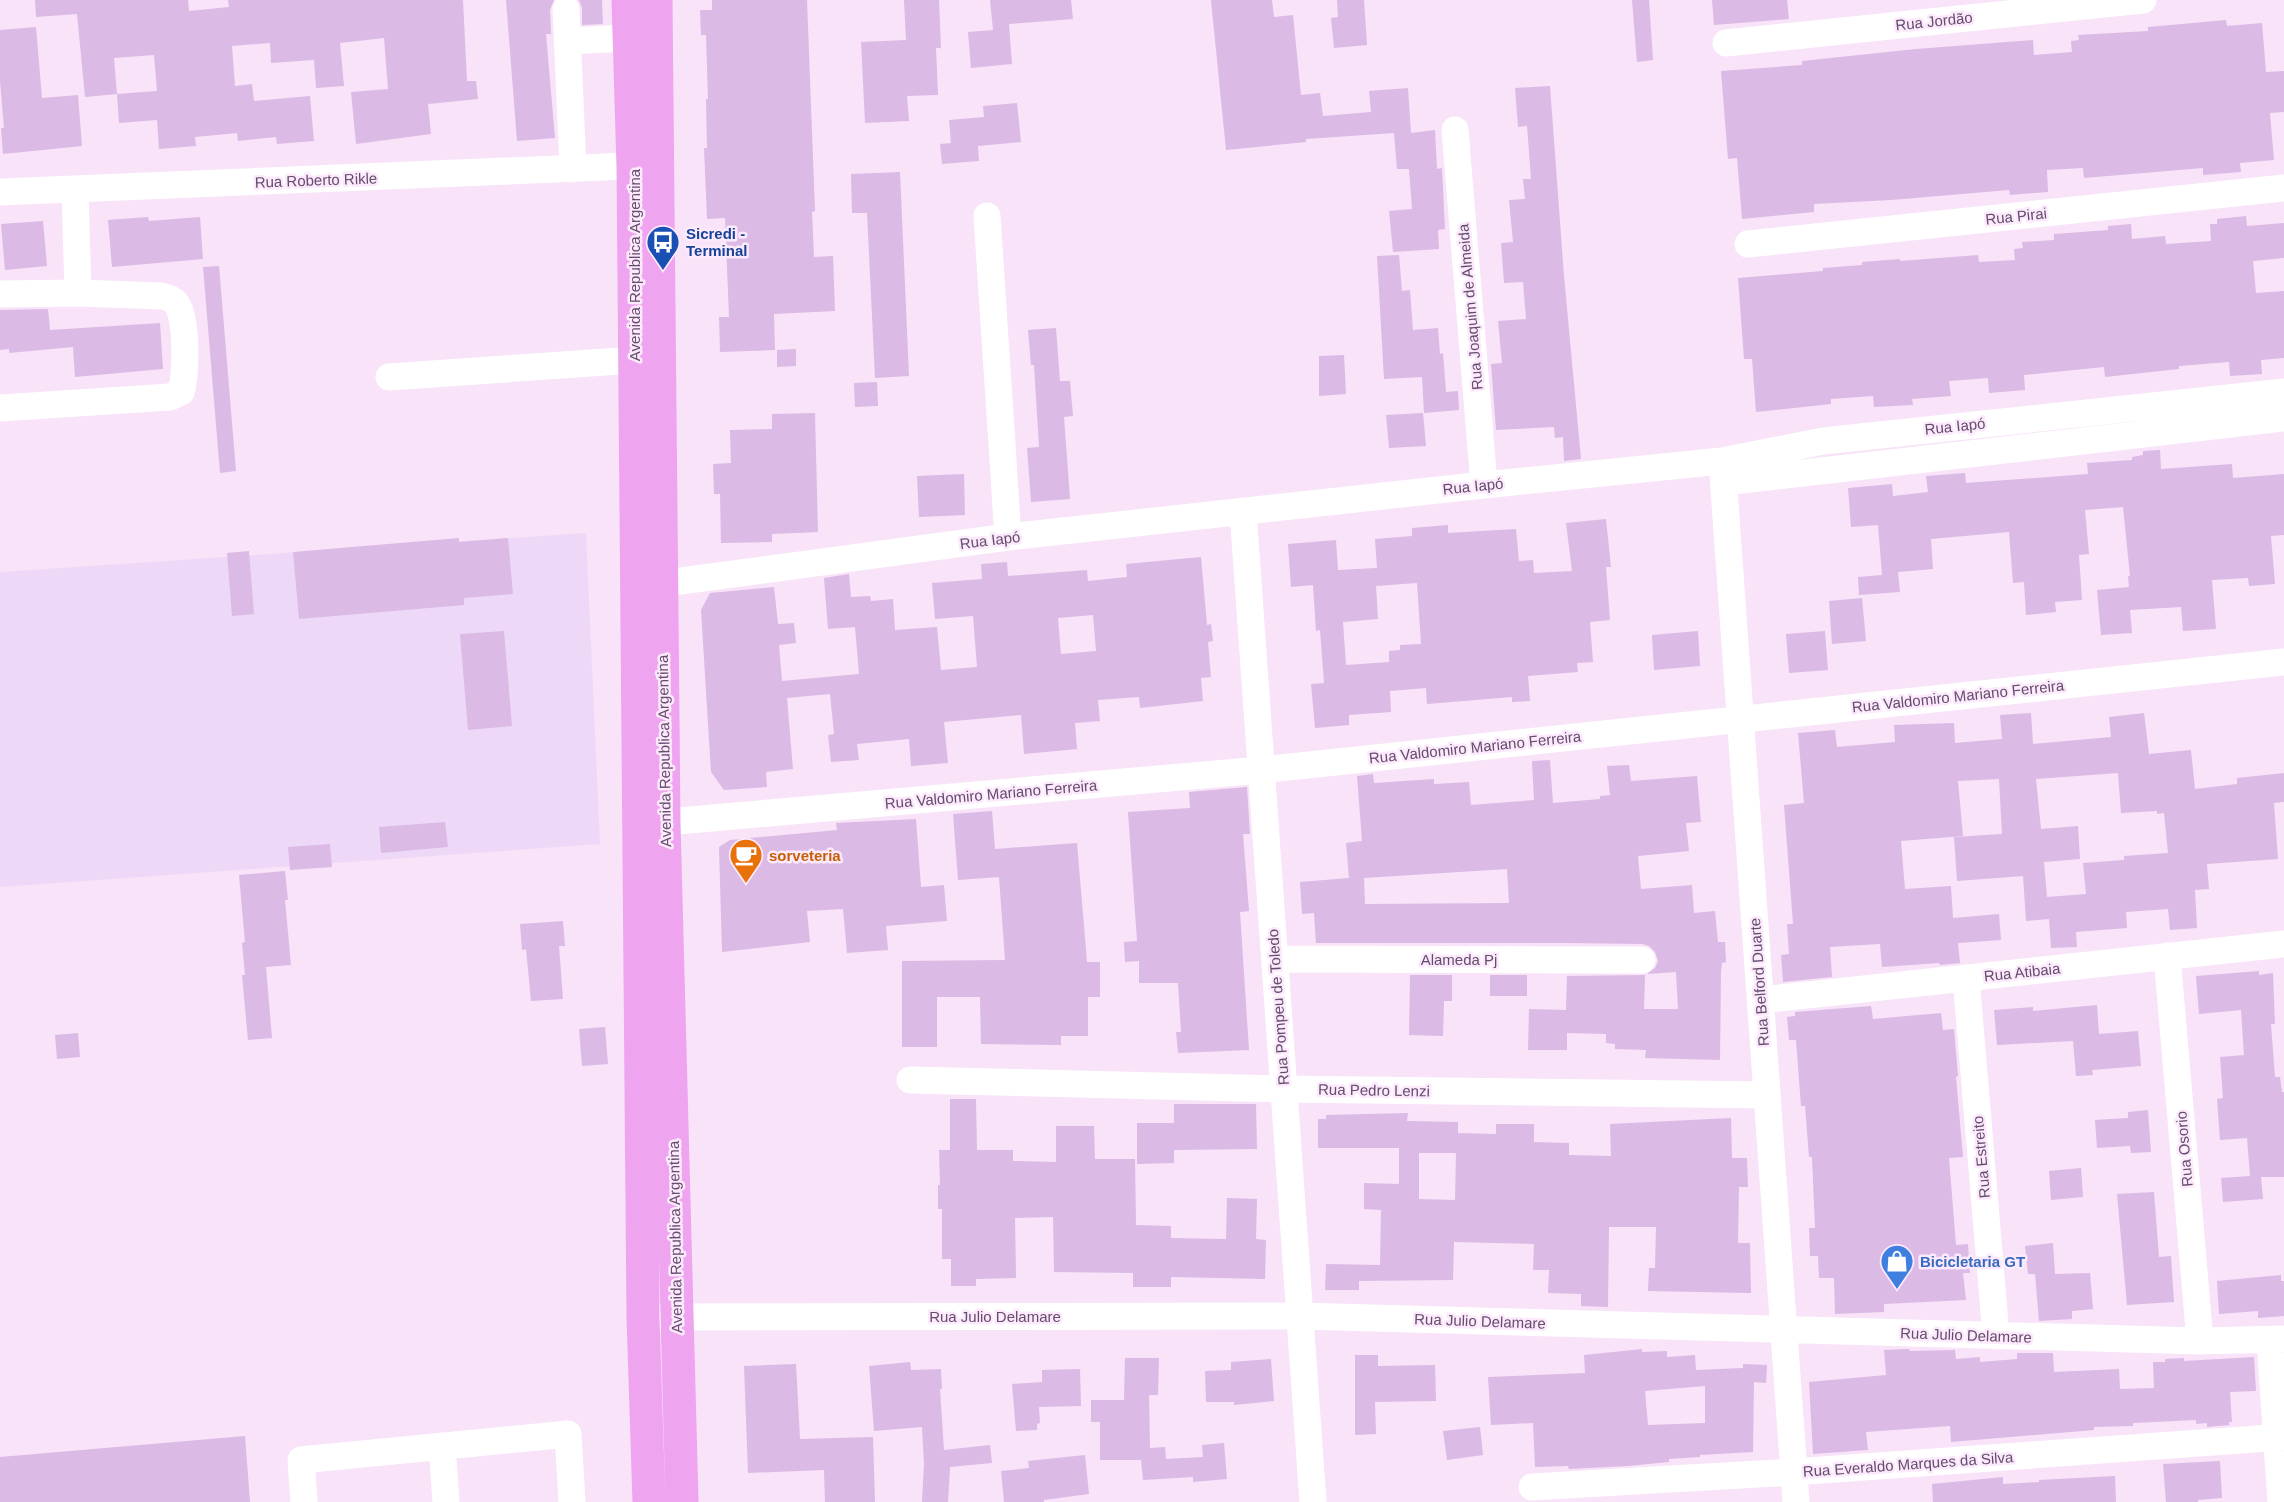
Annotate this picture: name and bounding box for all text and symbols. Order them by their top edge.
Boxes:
street label: Rua Jordão [1895,8,1973,34]
street label: Avenida Republica Argentina [626,168,643,361]
street label: Rua Roberto Rikle [254,169,378,191]
street label: Rua Pirai [1984,204,2048,228]
street label: Rua Joaquim de Almeida [1454,223,1486,391]
bus stop icon: Sicredi - Terminal [645,224,681,271]
place label: Sicredi - Terminal [686,225,747,259]
street label: Rua Iapó [1924,414,1986,438]
street label: Rua Iapó [1442,474,1504,498]
street label: Rua Iapó [959,528,1021,552]
street label: Avenida Republica Argentina [654,654,674,847]
street label: Rua Valdomiro Mariano Ferreira [1851,676,2066,716]
street label: Rua Valdomiro Mariano Ferreira [1368,727,1583,767]
street label: Rua Valdomiro Mariano Ferreira [884,776,1099,812]
cafe icon: sorveteria [728,837,764,884]
place label: sorveteria [769,847,841,864]
street label: Rua Belford Duarte [1746,917,1772,1047]
street label: Rua Pompeu de Toledo [1264,928,1292,1086]
street label: Alameda Pj [1421,951,1497,968]
street label: Rua Atibaia [1983,959,2062,984]
street label: Rua Pedro Lenzi [1318,1081,1430,1099]
street label: Rua Osorio [2172,1110,2196,1188]
street label: Rua Estreito [1969,1115,1993,1199]
street label: Avenida Republica Argentina [665,1140,685,1333]
shop icon: Bicicletaria GT [1879,1243,1915,1290]
place label: Bicicletaria GT [1920,1253,2025,1270]
street label: Rua Julio Delamare [929,1308,1061,1325]
street label: Rua Julio Delamare [1414,1310,1546,1332]
street label: Rua Julio Delamare [1900,1324,2032,1346]
street label: Rua Everaldo Marques da Silva [1802,1448,2014,1480]

